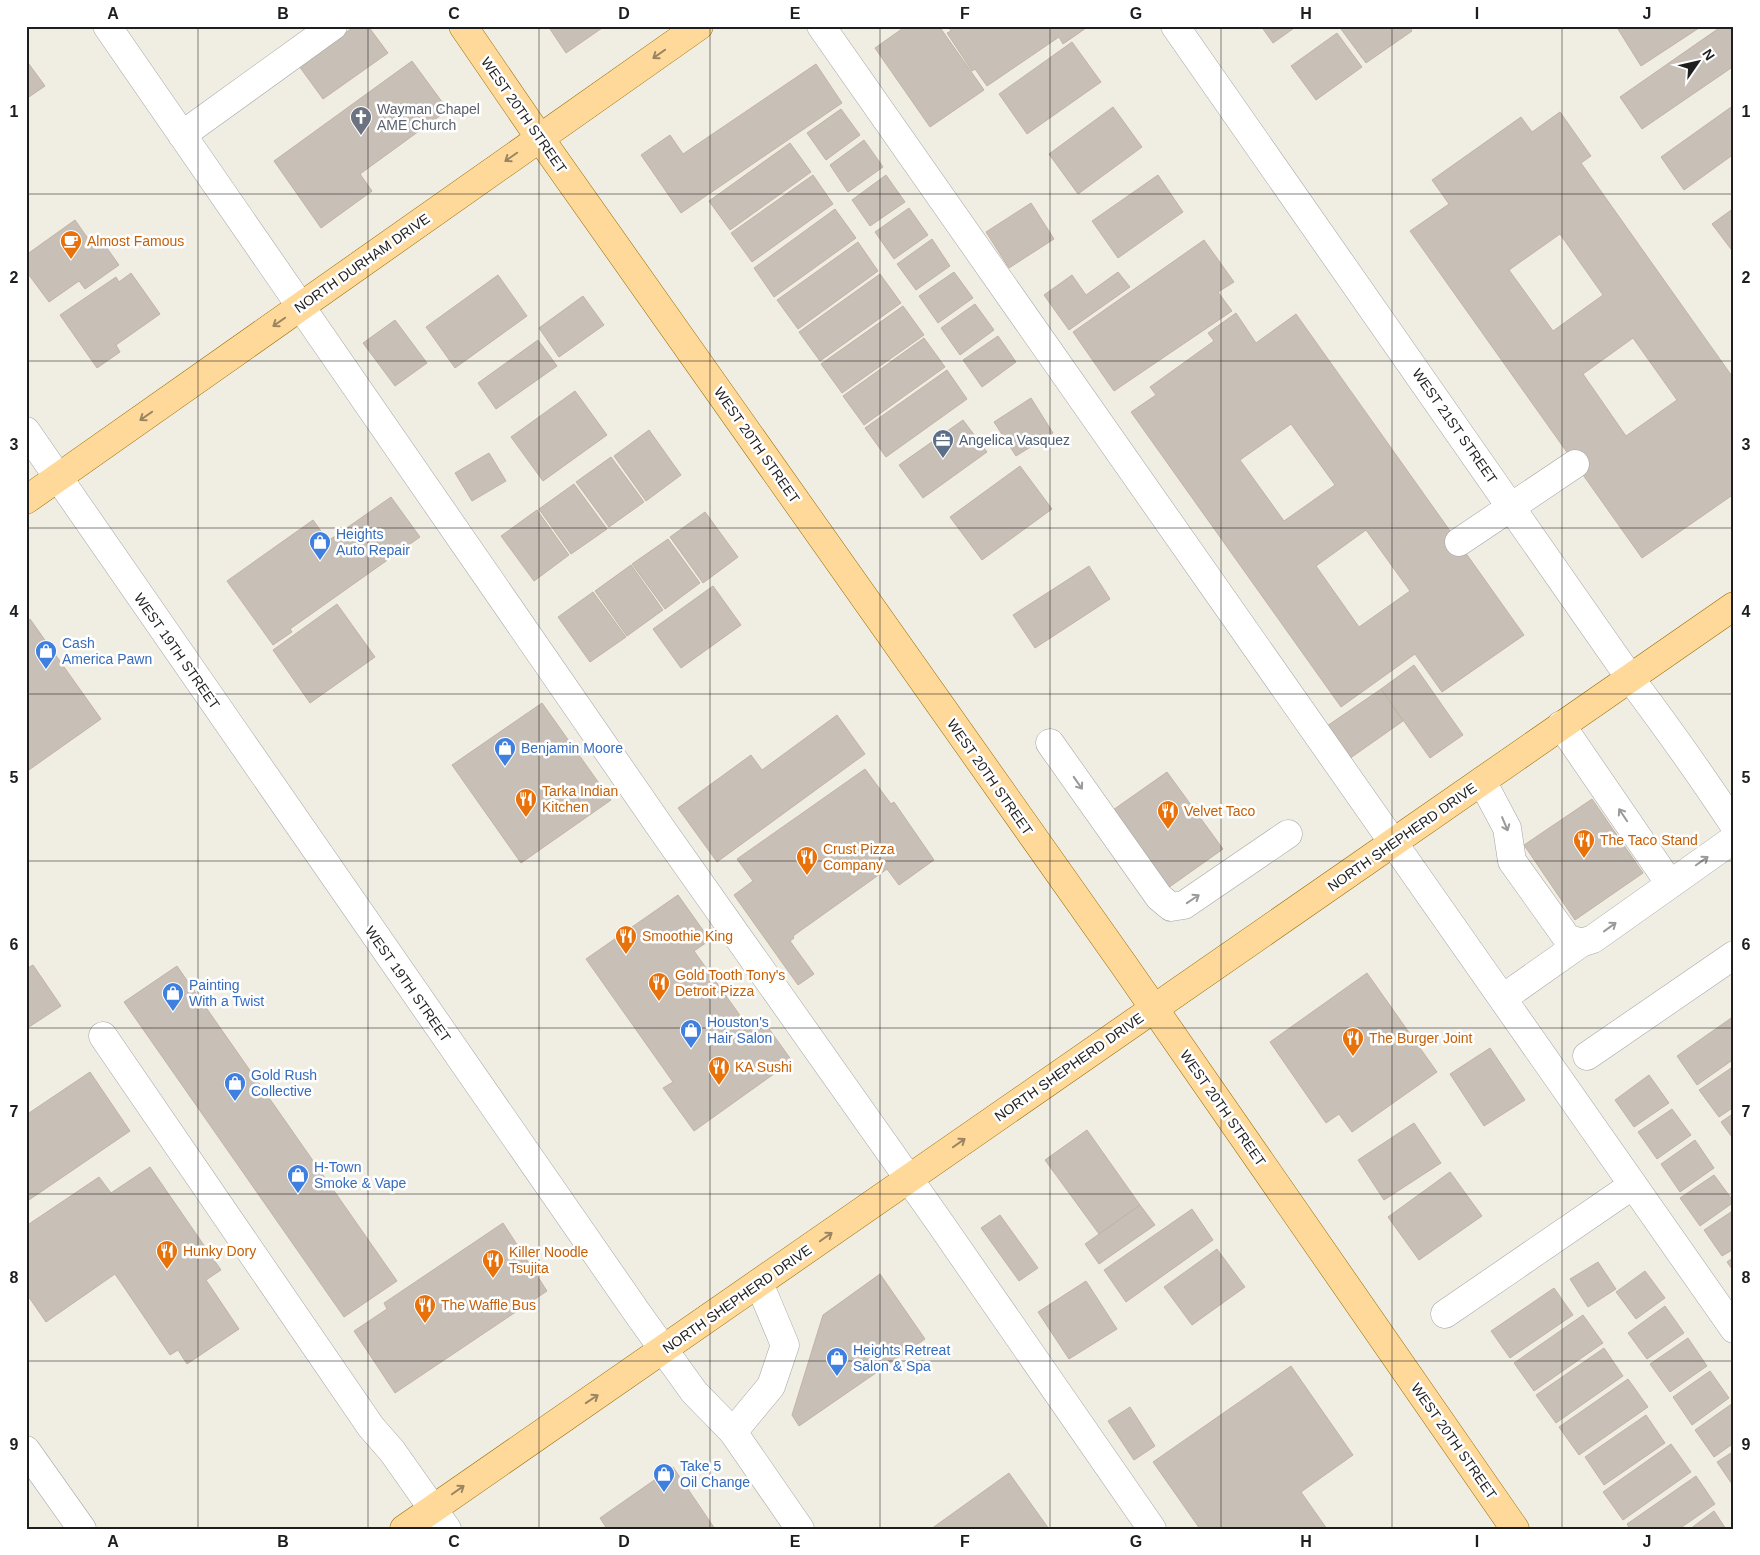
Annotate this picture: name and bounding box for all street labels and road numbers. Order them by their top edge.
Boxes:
street label: WEST 20TH STREET [478,54,570,176]
street label: NORTH DURHAM DRIVE [291,210,433,316]
street label: WEST 21ST STREET [1409,366,1501,487]
street label: WEST 20TH STREET [711,384,803,506]
street label: WEST 19TH STREET [131,590,223,712]
street label: WEST 20TH STREET [944,716,1036,838]
street label: NORTH SHEPHERD DRIVE [1325,779,1479,895]
street label: WEST 19TH STREET [362,923,454,1045]
street label: NORTH SHEPHERD DRIVE [992,1009,1146,1125]
street label: WEST 20TH STREET [1177,1047,1269,1169]
street label: NORTH SHEPHERD DRIVE [660,1241,814,1357]
street label: WEST 20TH STREET [1408,1380,1500,1502]

